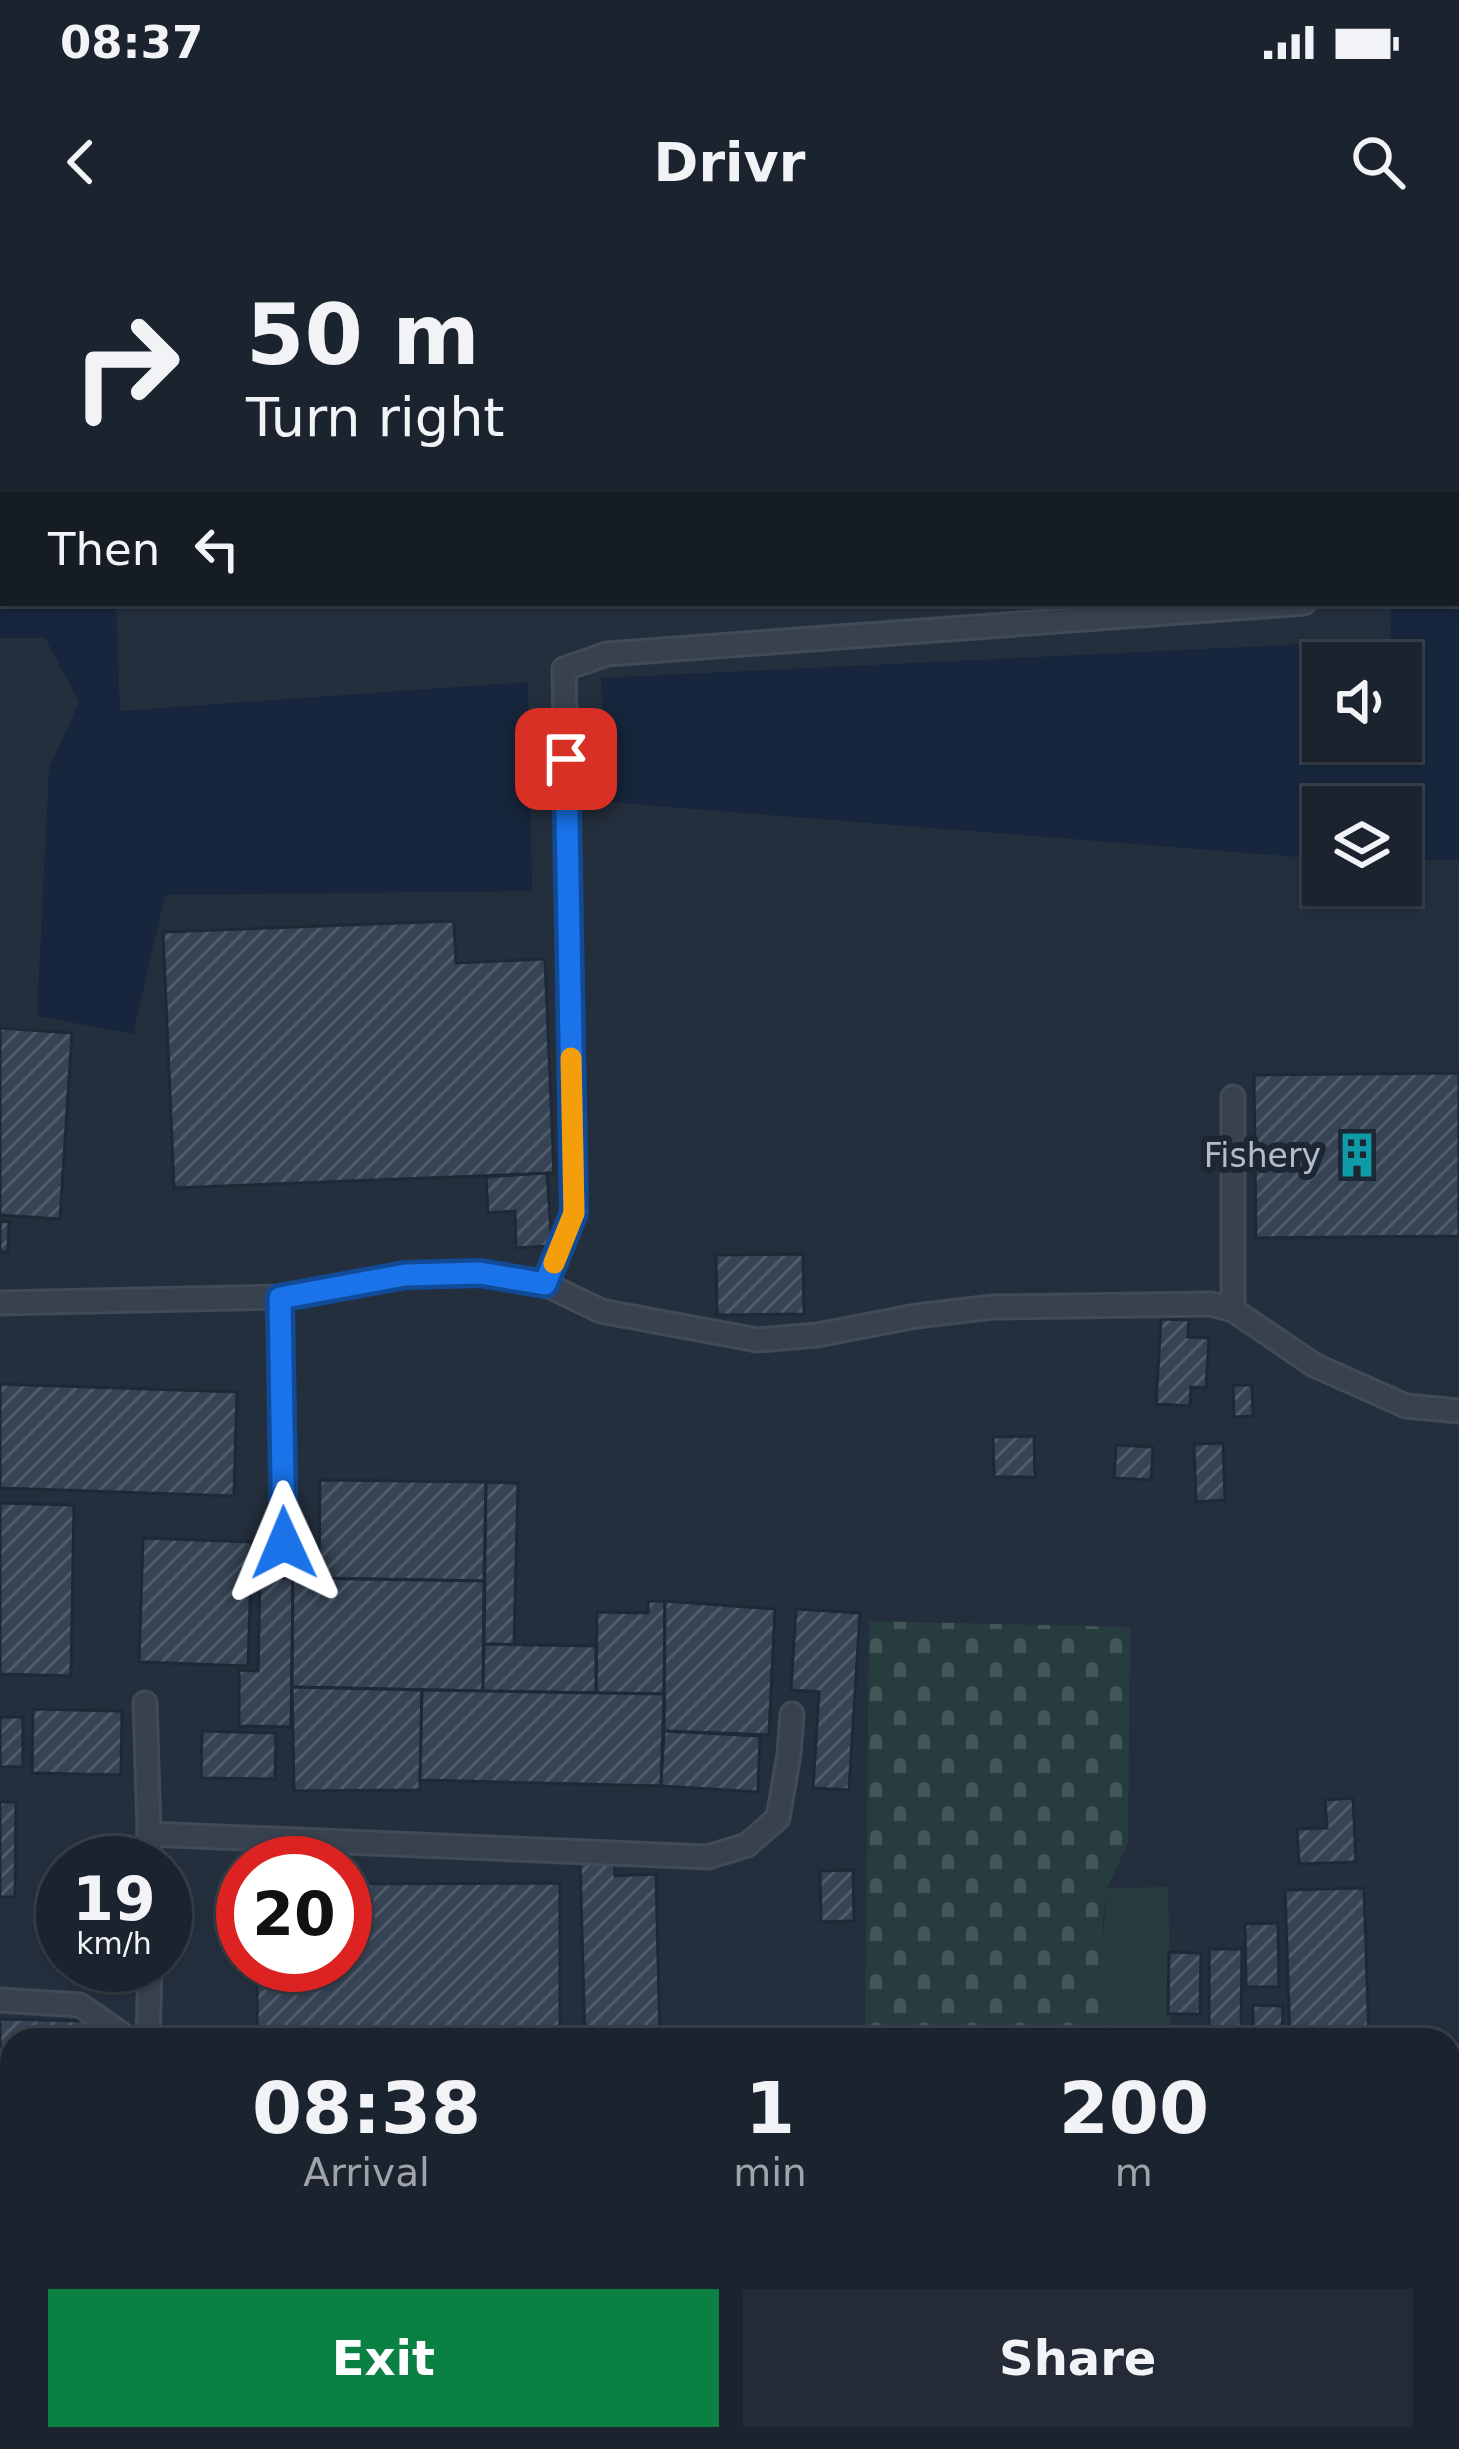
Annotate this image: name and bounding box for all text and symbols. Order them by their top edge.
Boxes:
text: 08:37 [60,16,203,69]
icon: back [48,129,114,195]
icon: search [1345,129,1411,195]
text: Drivr [654,131,805,194]
text: 50 m [246,286,480,384]
icon: right [48,288,204,444]
text: Turn right [246,386,505,449]
icon: left [184,516,250,582]
text: Then [48,523,160,576]
map controls [1302,642,1422,906]
button: sound [1302,642,1422,762]
pin [515,708,617,810]
icon: arrive [533,726,599,792]
button: layers [1302,786,1422,906]
building icon: Fishery [1332,1130,1382,1180]
place label: Fishery [1204,1136,1321,1175]
position arrow [221,1480,347,1606]
speed limit sign: 20 [216,1836,372,1992]
text: 19 [72,1864,156,1934]
text: km/h [76,1926,152,1961]
text: 08:38 [252,2066,481,2150]
text: 1 [745,2066,795,2150]
text: 200 [1059,2066,1209,2150]
text: Arrival [303,2150,430,2195]
text: min [733,2150,807,2195]
text: m [1115,2150,1153,2195]
button: Exit [48,2289,719,2427]
button: Share [743,2289,1413,2427]

